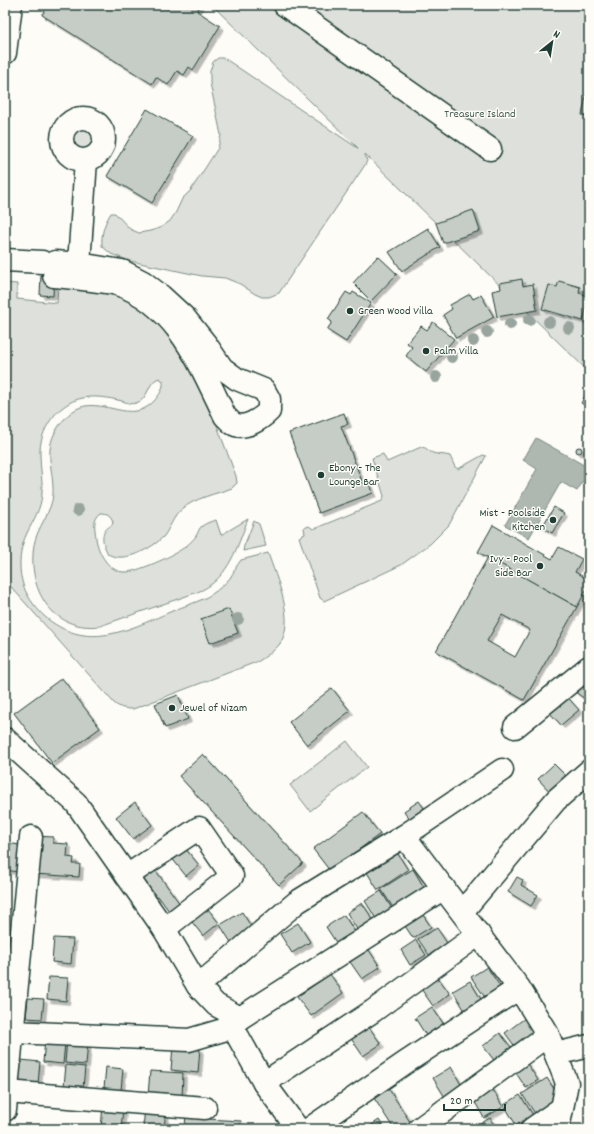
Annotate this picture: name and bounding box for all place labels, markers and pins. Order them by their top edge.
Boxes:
place label: Green Wood Villa [358,303,433,320]
marker: Green Wood Villa [345,306,355,316]
place label: Palm Villa [434,343,479,360]
marker: Palm Villa [421,346,431,356]
place label: Ebony - The Lounge Bar [329,460,381,491]
marker: Ebony - The Lounge Bar [316,470,326,480]
place label: Mist - Poolside Kitchen [480,505,545,536]
marker: Mist - Poolside Kitchen [548,515,558,525]
place label: Ivy - Pool Side Bar [490,551,533,582]
marker: Ivy - Pool Side Bar [535,561,545,571]
place label: Jewel of Nizam [180,700,247,717]
marker: Jewel of Nizam [167,703,177,713]

